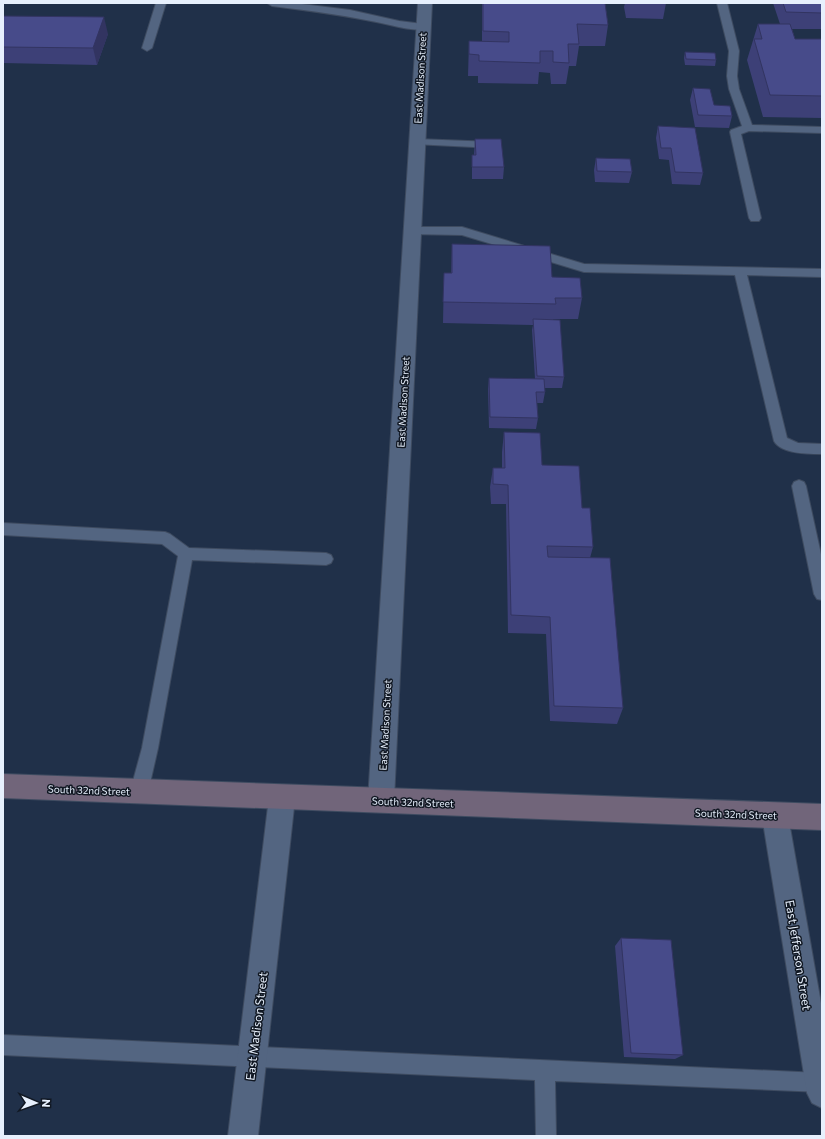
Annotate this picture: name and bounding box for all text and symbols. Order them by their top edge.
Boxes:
street label: East Madison Street [412,32,428,124]
street label: East Madison Street [395,356,411,448]
street label: East Madison Street [377,679,393,771]
street label: South 32nd Street [48,783,130,797]
street label: South 32nd Street [372,795,454,809]
street label: South 32nd Street [695,807,777,821]
street label: East Jefferson Street [782,899,815,1011]
street label: East Madison Street [242,971,270,1081]
north arrow [16,1083,56,1123]
text: N [40,1099,53,1108]

